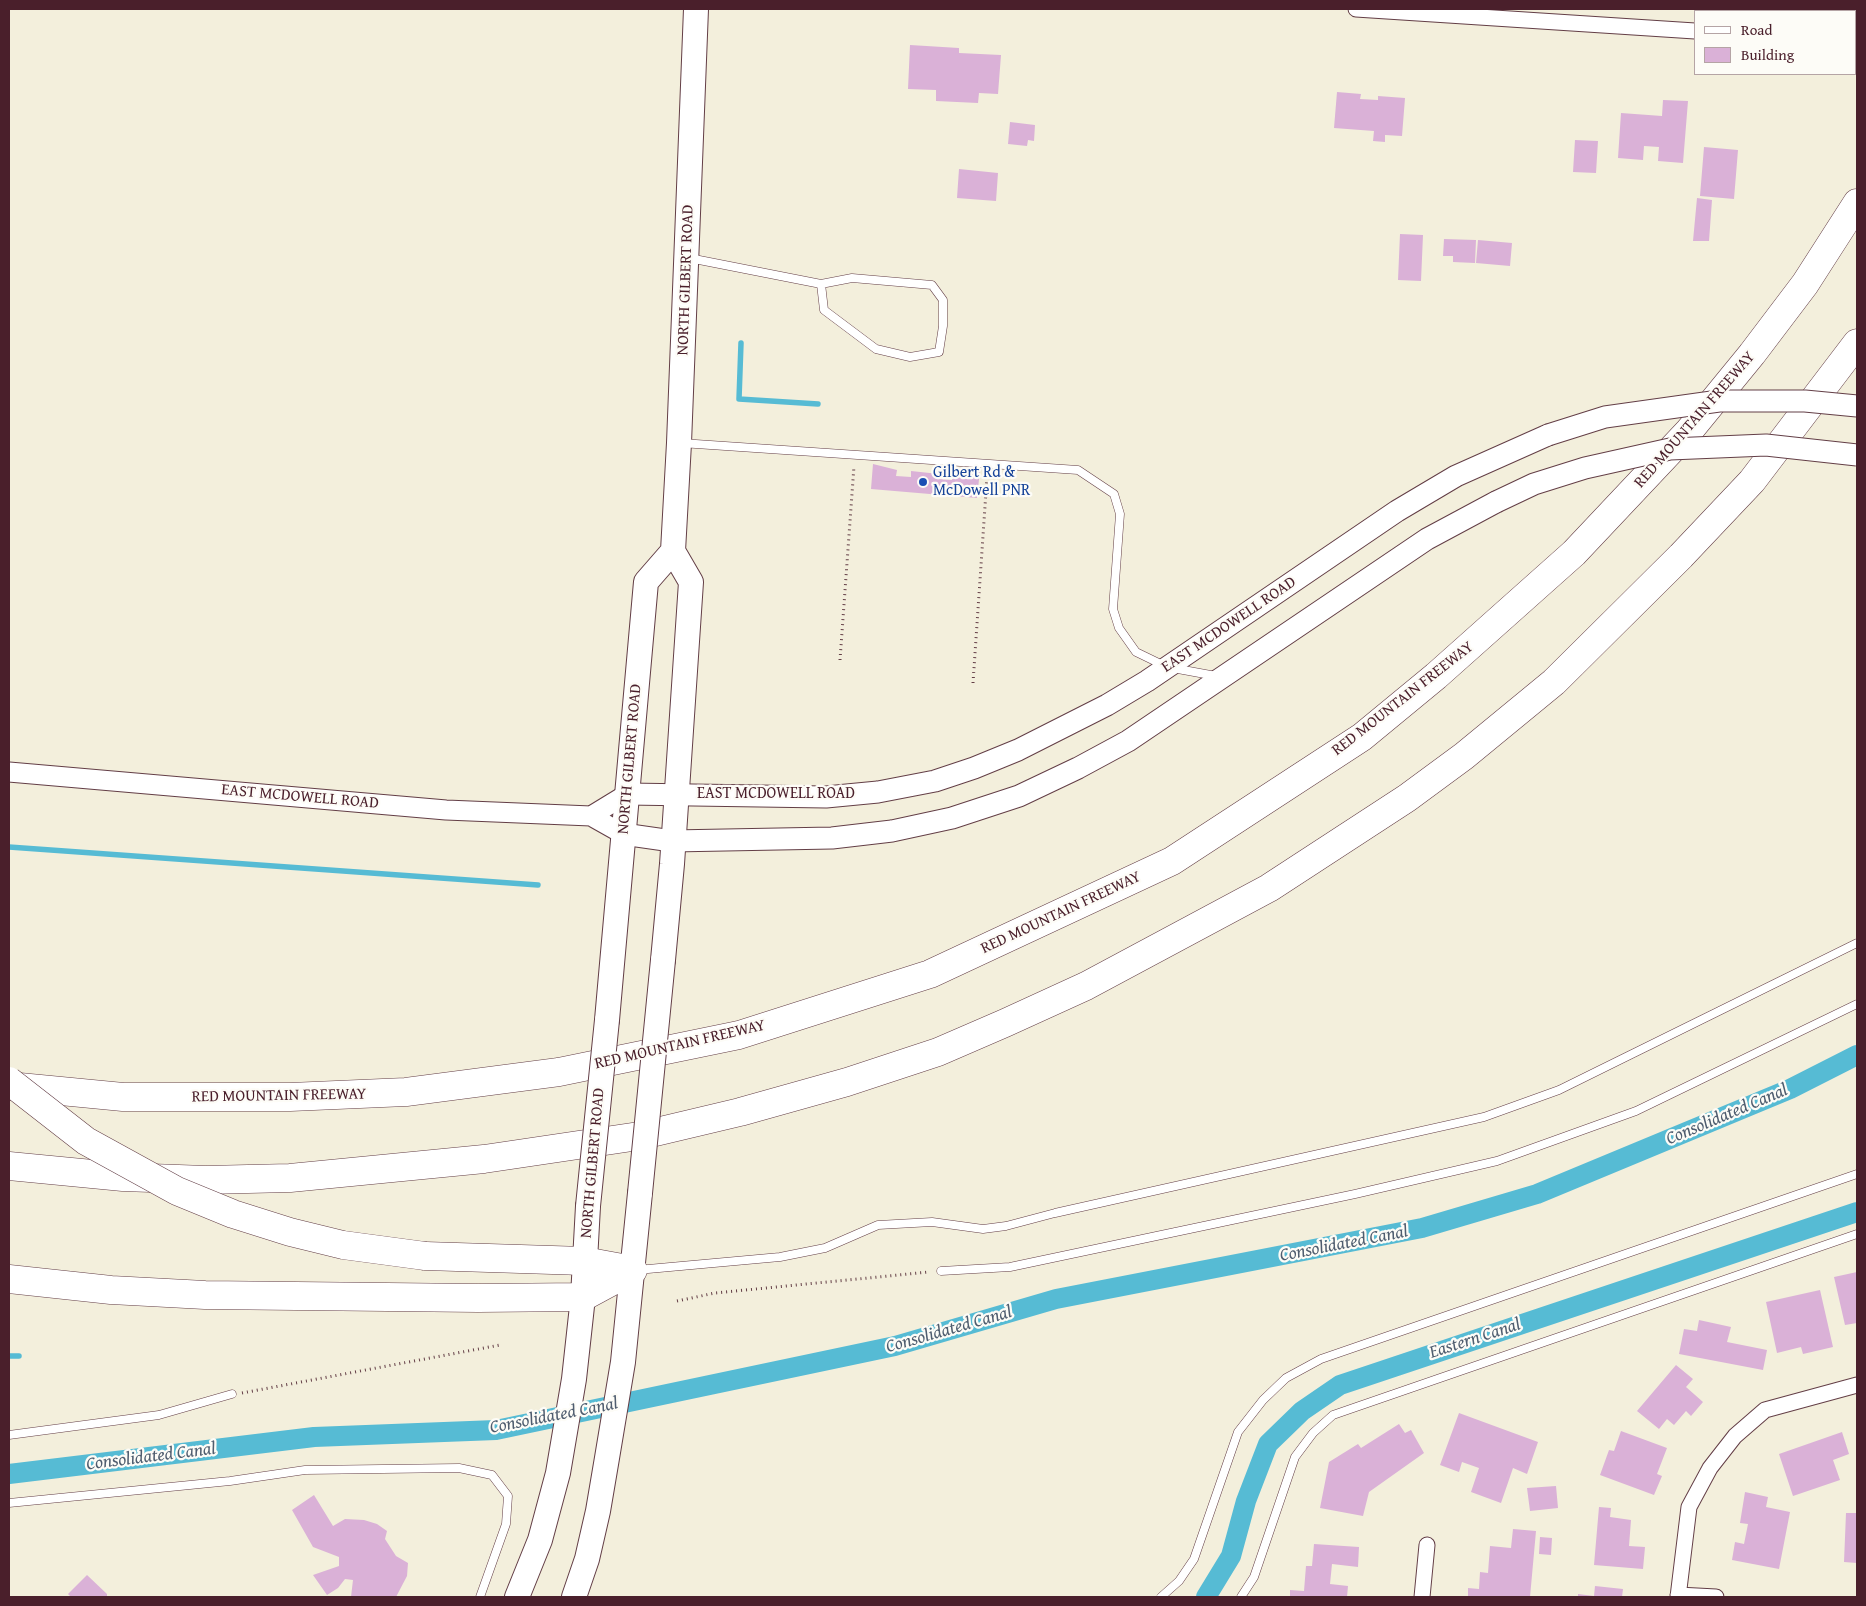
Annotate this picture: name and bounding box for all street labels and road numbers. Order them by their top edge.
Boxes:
street label: NORTH GILBERT ROAD [674,204,698,356]
street label: RED MOUNTAIN FREEWAY [1631,348,1759,492]
street label: EAST MCDOWELL ROAD [1158,573,1300,677]
street label: RED MOUNTAIN FREEWAY [1328,638,1478,760]
street label: NORTH GILBERT ROAD [614,683,646,835]
street label: EAST MCDOWELL ROAD [220,781,380,813]
street label: EAST MCDOWELL ROAD [697,784,855,804]
street label: RED MOUNTAIN FREEWAY [978,867,1144,959]
street label: RED MOUNTAIN FREEWAY [593,1016,767,1074]
street label: RED MOUNTAIN FREEWAY [192,1085,366,1107]
street label: NORTH GILBERT ROAD [577,1087,609,1239]

